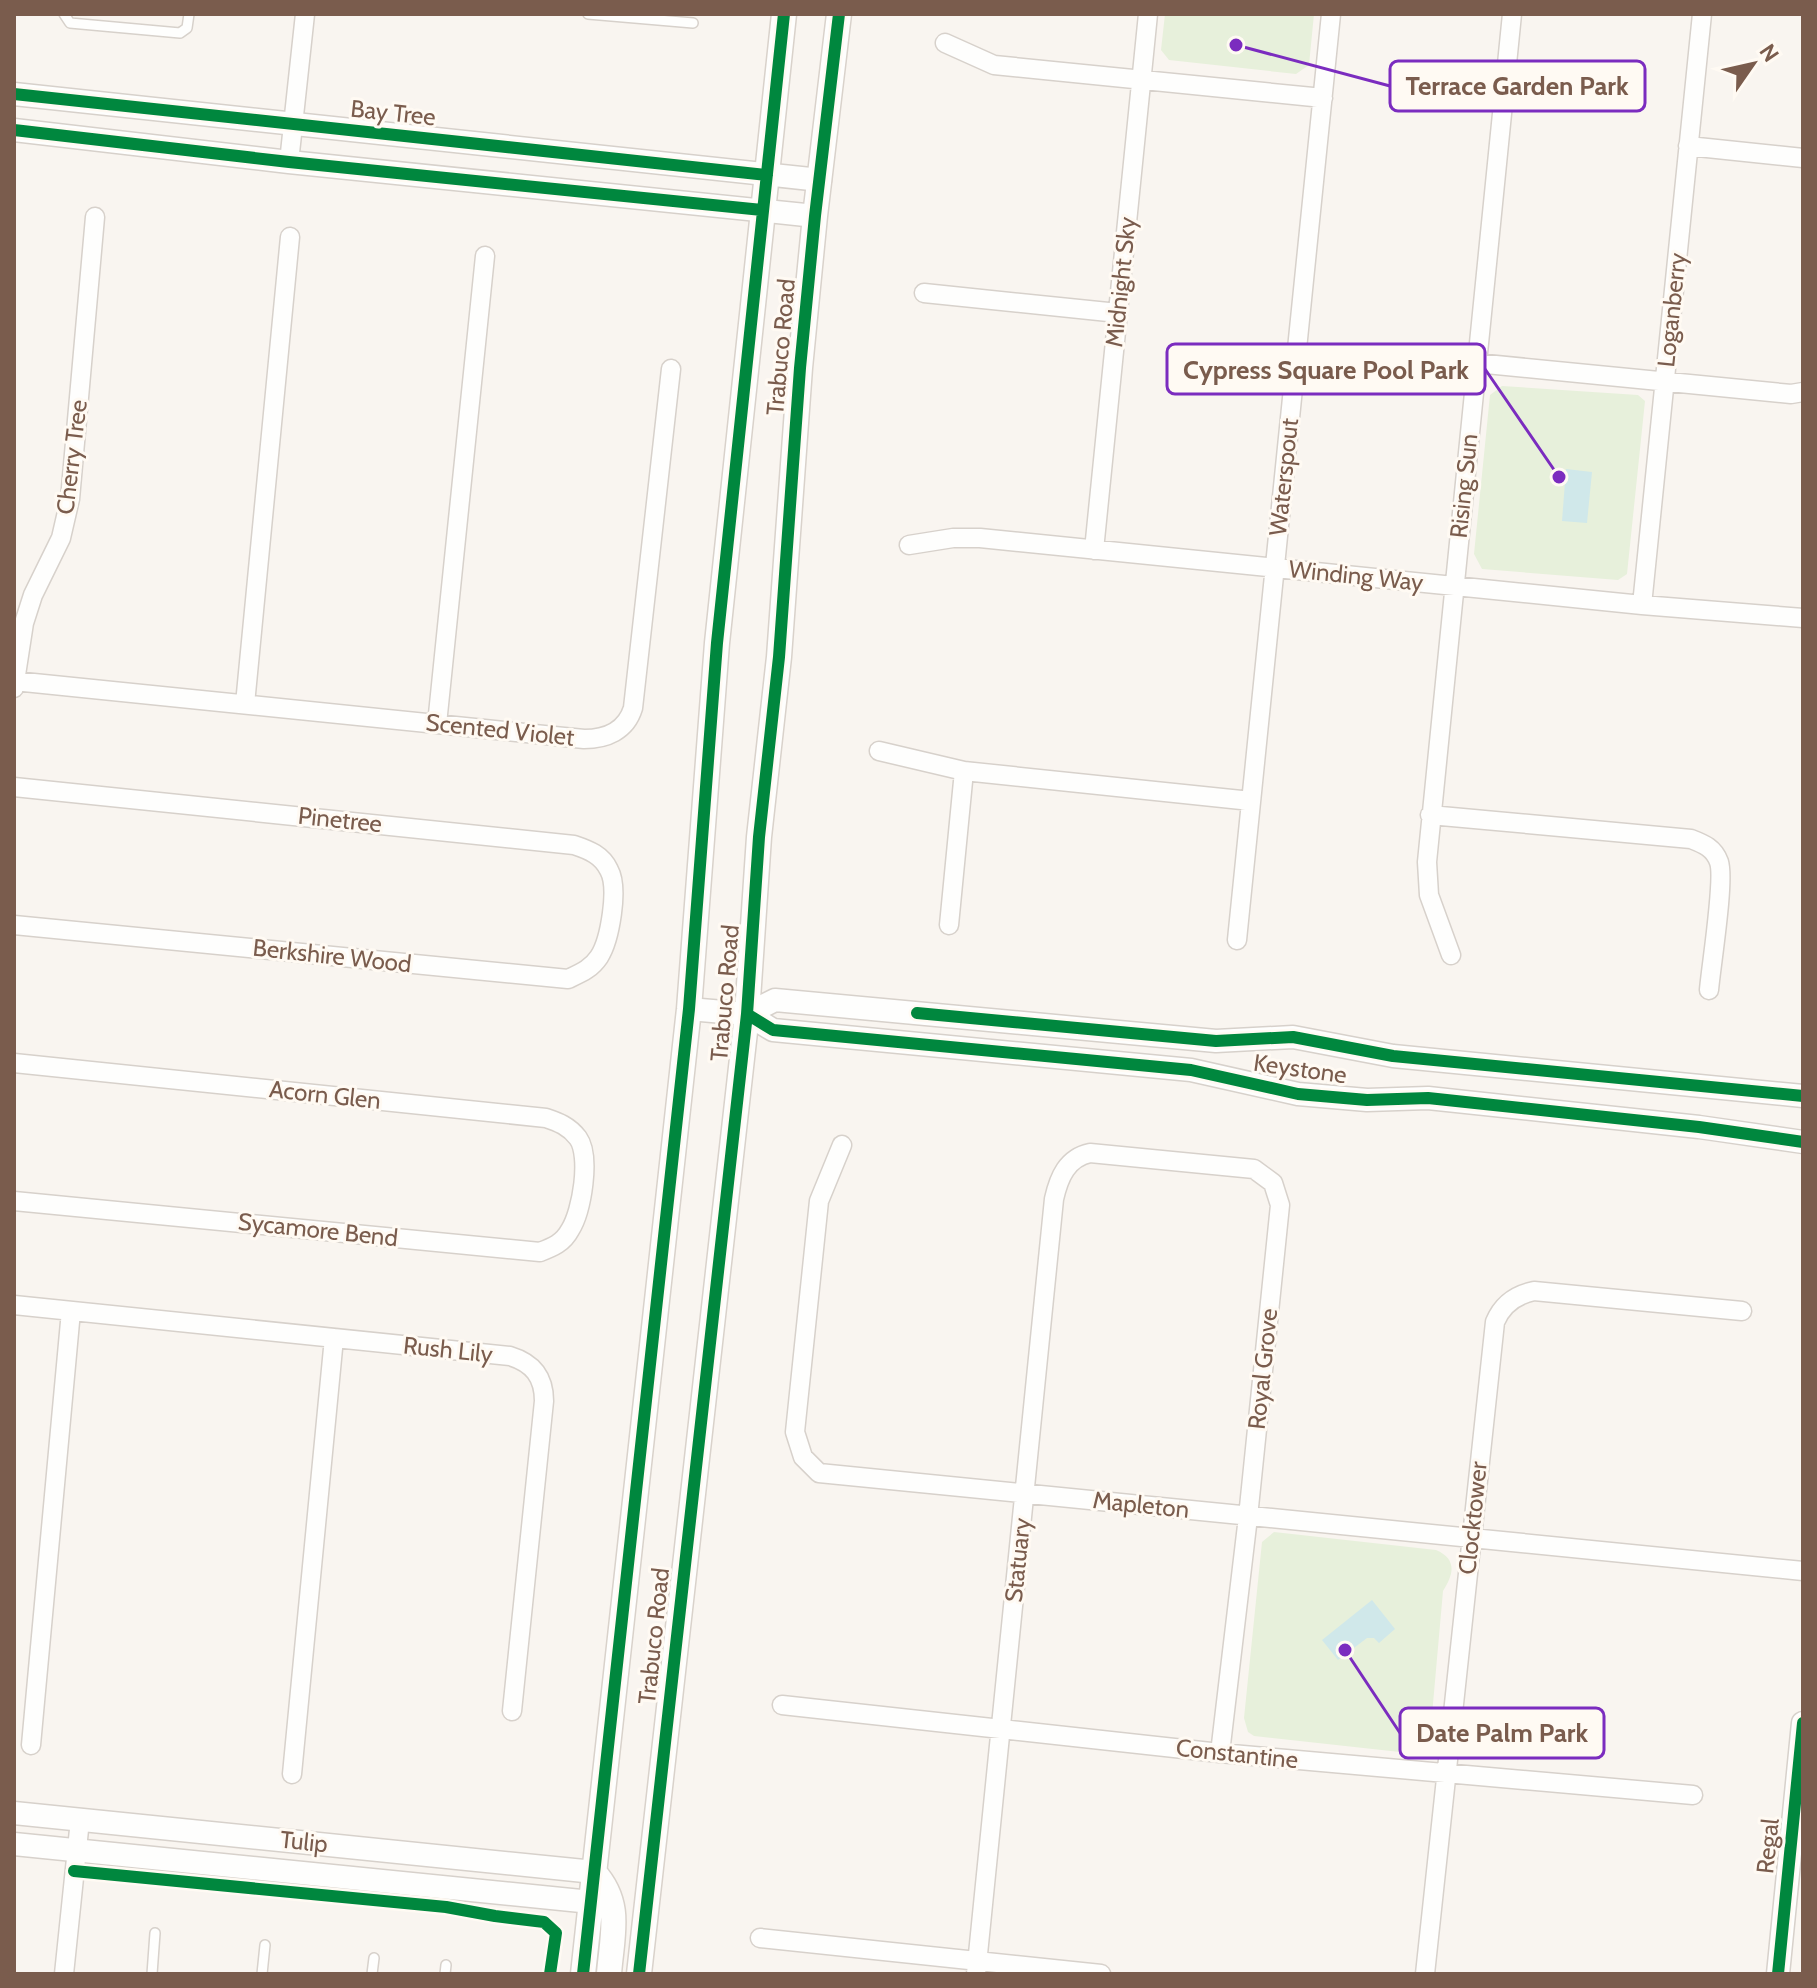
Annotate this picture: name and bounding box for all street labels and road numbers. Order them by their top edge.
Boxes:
street label: Bay Tree [349,94,437,131]
street label: Midnight Sky [1099,215,1142,349]
street label: Loganberry [1651,251,1692,369]
street label: Trabuco Road [760,278,801,416]
street label: Cherry Tree [50,398,93,516]
street label: Waterspout [1263,417,1304,537]
street label: Rising Sun [1444,432,1483,540]
street label: Winding Way [1287,554,1425,597]
street label: Scented Violet [424,707,576,752]
street label: Pinetree [297,801,384,838]
street label: Trabuco Road [704,924,745,1062]
street label: Berkshire Wood [251,933,413,978]
street label: Keystone [1252,1048,1349,1089]
street label: Acorn Glen [268,1074,382,1115]
street label: Sycamore Bend [237,1207,399,1252]
street label: Royal Grove [1242,1307,1283,1431]
street label: Rush Lily [402,1330,494,1369]
street label: Clocktower [1452,1460,1493,1576]
street label: Mapleton [1091,1485,1191,1524]
street label: Statuary [999,1516,1036,1604]
street label: Trabuco Road [632,1566,675,1706]
street label: Constantine [1175,1733,1300,1774]
street label: Regal [1750,1817,1785,1875]
street label: Tulip [279,1825,329,1858]

